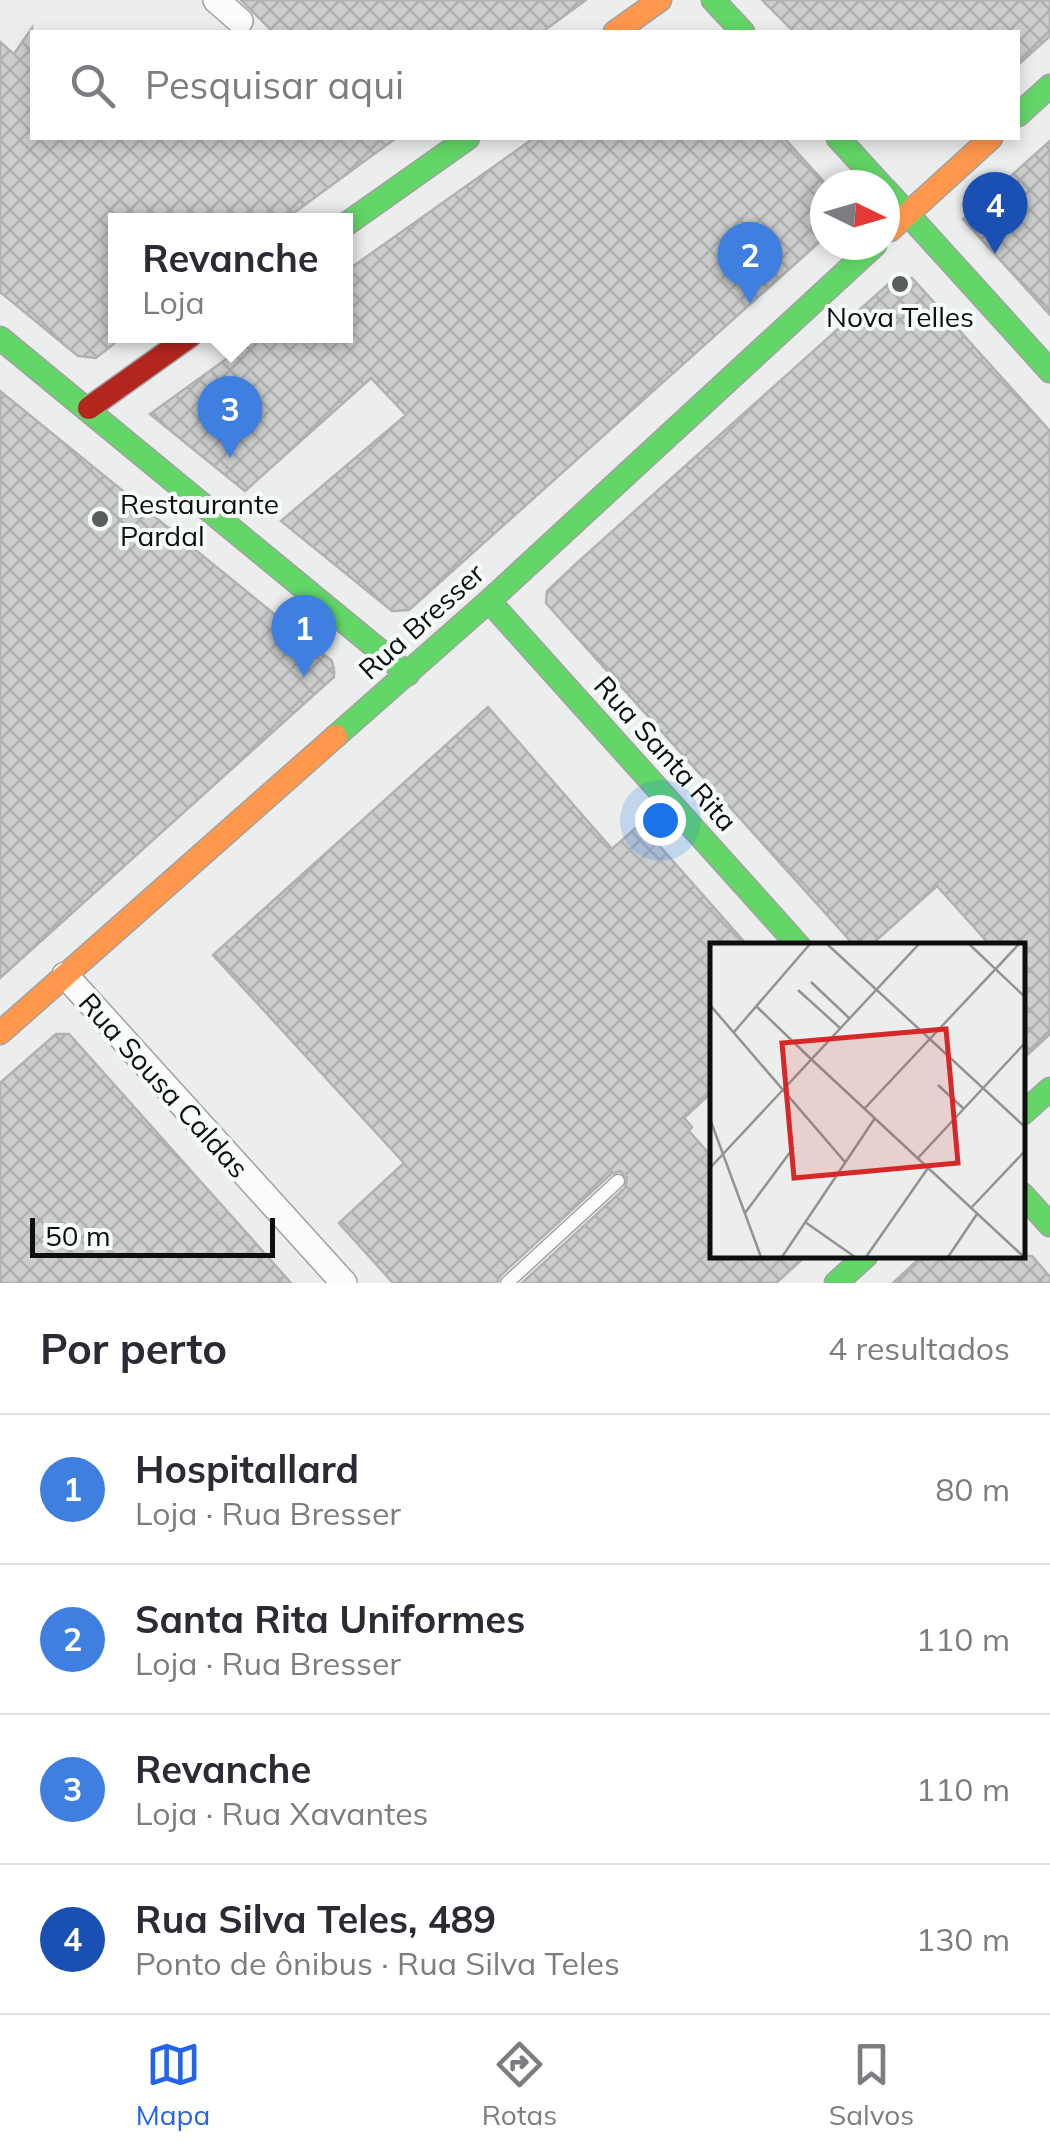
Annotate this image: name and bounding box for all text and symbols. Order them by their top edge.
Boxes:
search box [30,30,1020,140]
icon: search [65,58,120,113]
text: Pesquisar aqui [145,61,404,109]
north arrow [810,170,900,260]
pin: 4 [962,172,1028,254]
popup [108,213,353,343]
pin: 2 [718,222,782,304]
text: Revanche [142,234,319,282]
marker: Nova Telles [889,273,911,295]
text: Loja [142,282,205,322]
place label: Nova Telles [826,299,974,334]
pin: 3 [198,376,262,458]
place label: Restaurante Pardal [120,486,279,553]
marker: Restaurante Pardal [89,508,111,530]
street label: Rua Bresser [351,555,492,687]
pin: 1 [272,594,336,677]
street label: Rua Santa Rita [587,668,745,838]
your location [635,795,686,846]
inset map [710,943,1025,1258]
street label: Rua Sousa Caldas [72,985,256,1185]
scale bar [30,1213,275,1258]
text: 50 m [45,1218,111,1253]
text: Por perto [40,1322,227,1375]
text: 4 resultados [828,1328,1010,1368]
text: Hospitallard [135,1445,359,1493]
text: 1 [63,1469,82,1509]
text: 80 m [935,1469,1010,1509]
text: Loja · Rua Bresser [135,1493,401,1533]
text: Santa Rita Uniformes [135,1595,525,1643]
text: 2 [63,1619,82,1659]
text: 110 m [916,1619,1010,1659]
text: Loja · Rua Bresser [135,1643,401,1683]
text: Revanche [135,1745,311,1793]
text: 3 [63,1769,82,1809]
text: 110 m [916,1769,1010,1809]
text: Loja · Rua Xavantes [135,1793,428,1833]
text: Rua Silva Teles, 489 [135,1895,496,1943]
text: 4 [63,1919,82,1959]
text: 130 m [916,1919,1010,1959]
text: Ponto de ônibus · Rua Silva Teles [135,1943,620,1983]
tab: Mapa [136,2037,210,2132]
tab: Rotas [482,2037,557,2132]
tab: Salvos [829,2037,914,2132]

